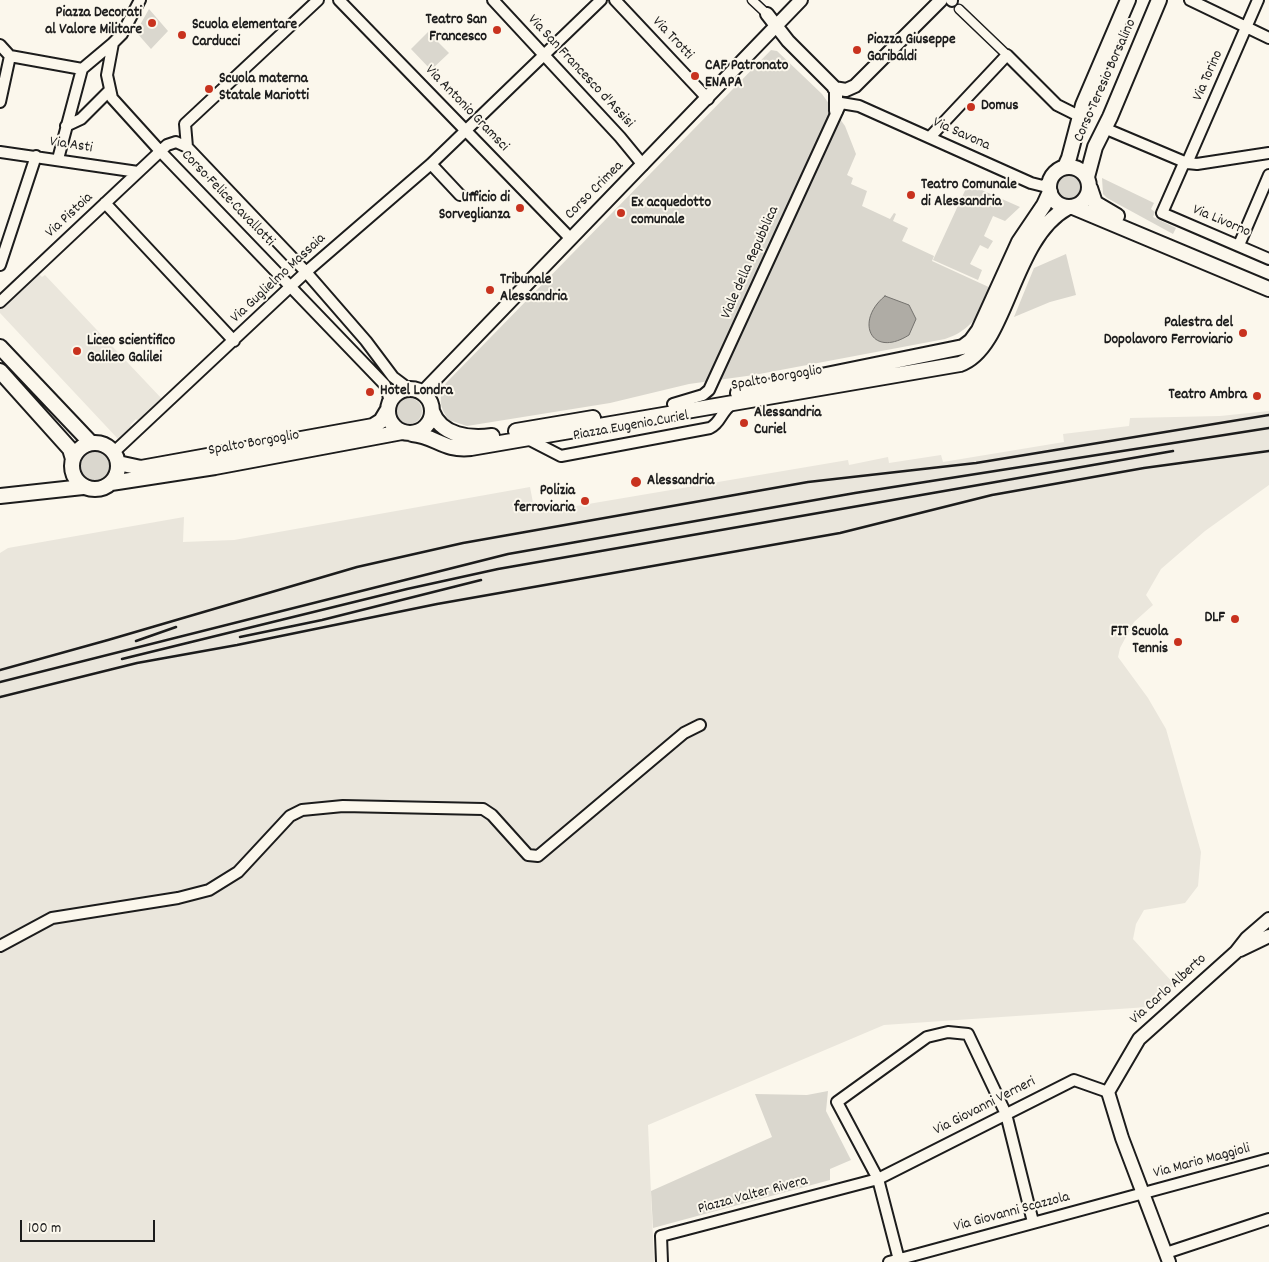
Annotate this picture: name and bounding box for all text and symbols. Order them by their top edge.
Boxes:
place label: Piazza Decorati al Valore Militare [45,5,142,40]
place label: Teatro San Francesco [426,12,487,47]
street label: Via San Francesco d'Assisi [523,12,637,132]
street label: Via Trotti [648,14,696,64]
marker: Piazza Decorati al Valore Militare [146,17,158,29]
place label: Scuola elementare Carducci [192,17,297,52]
street label: Corso Teresio Borsalino [1071,17,1141,145]
marker: Teatro San Francesco [491,24,503,36]
marker: Scuola elementare Carducci [176,29,188,41]
place label: Piazza Giuseppe Garibaldi [867,32,956,67]
marker: Piazza Giuseppe Garibaldi [851,44,863,56]
street label: Via Torino [1190,48,1228,104]
place label: CAF Patronato ENAPA [705,58,789,93]
street label: Via Antonio Gramsci [420,62,512,156]
marker: CAF Patronato ENAPA [689,70,701,82]
place label: Scuola materna Statale Mariotti [219,71,309,106]
marker: Scuola materna Statale Mariotti [203,83,215,95]
place label: Domus [981,98,1018,116]
marker: Domus [965,101,977,113]
street label: Via Savona [929,114,993,156]
street label: Via Asti [48,134,94,158]
street label: Corso Felice Cavallotti [176,147,278,251]
street label: Corso Crimea [562,158,628,224]
place label: Teatro Comunale di Alessandria [921,177,1017,212]
marker: Teatro Comunale di Alessandria [905,189,917,201]
street label: Via Pistoia [43,190,97,242]
place label: Ufficio di Sorveglianza [439,190,510,225]
place label: Ex acquedotto comunale [631,195,711,230]
marker: Ufficio di Sorveglianza [514,202,526,214]
street label: Via Livorno [1189,202,1253,242]
street label: Viale della Repubblica [718,204,784,322]
marker: Ex acquedotto comunale [615,207,627,219]
street label: Via Guglielmo Massaia [228,230,330,328]
place label: Tribunale Alessandria [500,272,567,307]
marker: Tribunale Alessandria [484,284,496,296]
place label: Palestra del Dopolavoro Ferroviario [1104,315,1233,350]
marker: Palestra del Dopolavoro Ferroviario [1237,327,1249,339]
place label: Liceo scientifico Galileo Galilei [87,333,175,368]
marker: Liceo scientifico Galileo Galilei [71,345,83,357]
street label: Spalto Borgoglio [730,362,824,396]
place label: Hotel Londra [380,383,453,401]
marker: Hotel Londra [364,386,376,398]
place label: Teatro Ambra [1169,387,1247,405]
marker: Teatro Ambra [1251,390,1263,402]
place label: Alessandria Curiel [754,405,821,440]
street label: Piazza Eugenio Curiel [572,408,690,446]
marker: Alessandria Curiel [738,417,750,429]
street label: Spalto Borgoglio [207,427,301,461]
place label: Alessandria [647,473,714,491]
marker: Alessandria [629,475,643,489]
place label: Polizia ferroviaria [514,483,575,518]
marker: Polizia ferroviaria [579,495,591,507]
place label: DLF [1204,610,1225,628]
marker: DLF [1229,613,1241,625]
place label: FIT Scuola Tennis [1111,624,1168,659]
marker: FIT Scuola Tennis [1172,636,1184,648]
street label: Via Carlo Alberto [1127,951,1211,1029]
street label: Via Giovanni Verneri [931,1074,1039,1140]
street label: Via Mario Maggioli [1152,1140,1252,1184]
street label: Piazza Valter Rivera [696,1173,810,1219]
street label: Via Giovanni Scazzola [952,1189,1072,1237]
scale bar [22,1210,158,1242]
text: 100 m [28,1218,61,1240]

